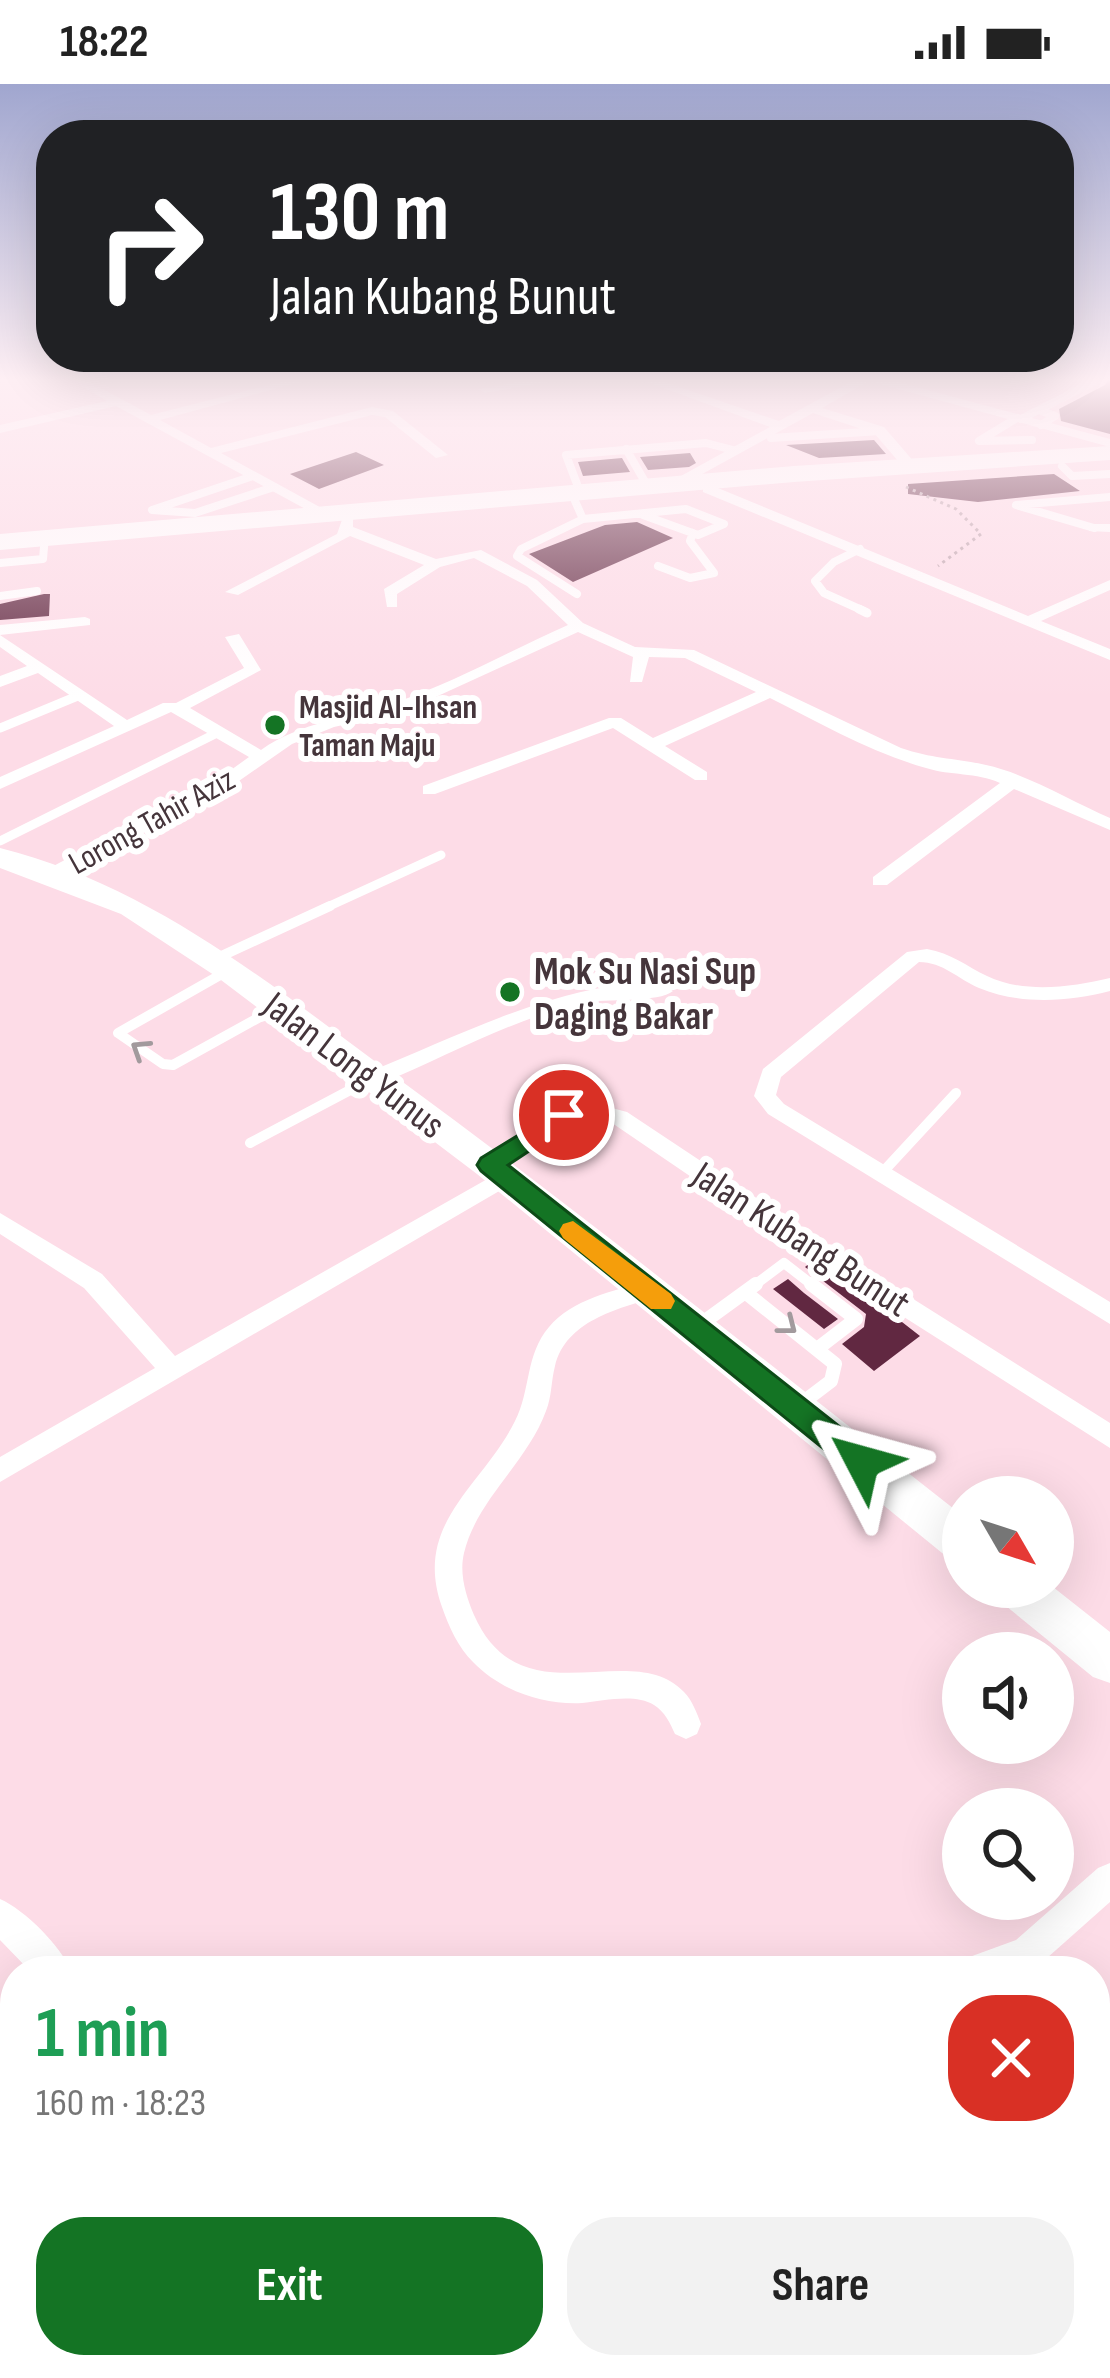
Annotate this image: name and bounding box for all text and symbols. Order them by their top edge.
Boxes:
text: 18:22 [60,15,148,70]
text: 130 m [270,163,449,264]
icon: right [72,168,228,324]
text: Jalan Kubang Bunut [270,265,616,330]
place label: Masjid Al-Ihsan Taman Maju [299,688,477,766]
marker: Masjid Al-Ihsan Taman Maju [262,712,288,738]
street label: Lorong Tahir Aziz [62,760,242,884]
place label: Mok Su Nasi Sup Daging Bakar [534,949,756,1041]
marker: Mok Su Nasi Sup Daging Bakar [497,979,523,1005]
street label: Jalan Long Yunus [253,982,453,1149]
one-way arrow [131,1040,153,1063]
pin [513,1064,615,1166]
icon: arrive [531,1082,597,1148]
street label: Jalan Kubang Bunut [682,1152,918,1328]
one-way arrow [775,1312,797,1333]
position arrow [799,1399,925,1525]
north arrow [942,1476,1074,1608]
map controls [942,1476,1074,1920]
button: sound [942,1632,1074,1764]
button: search [942,1788,1074,1920]
text: 1 min [36,1991,170,2078]
button: close [948,1995,1074,2121]
text: 160 m · 18:23 [36,2080,206,2127]
button: Exit [36,2217,543,2355]
button: Share [567,2217,1074,2355]

